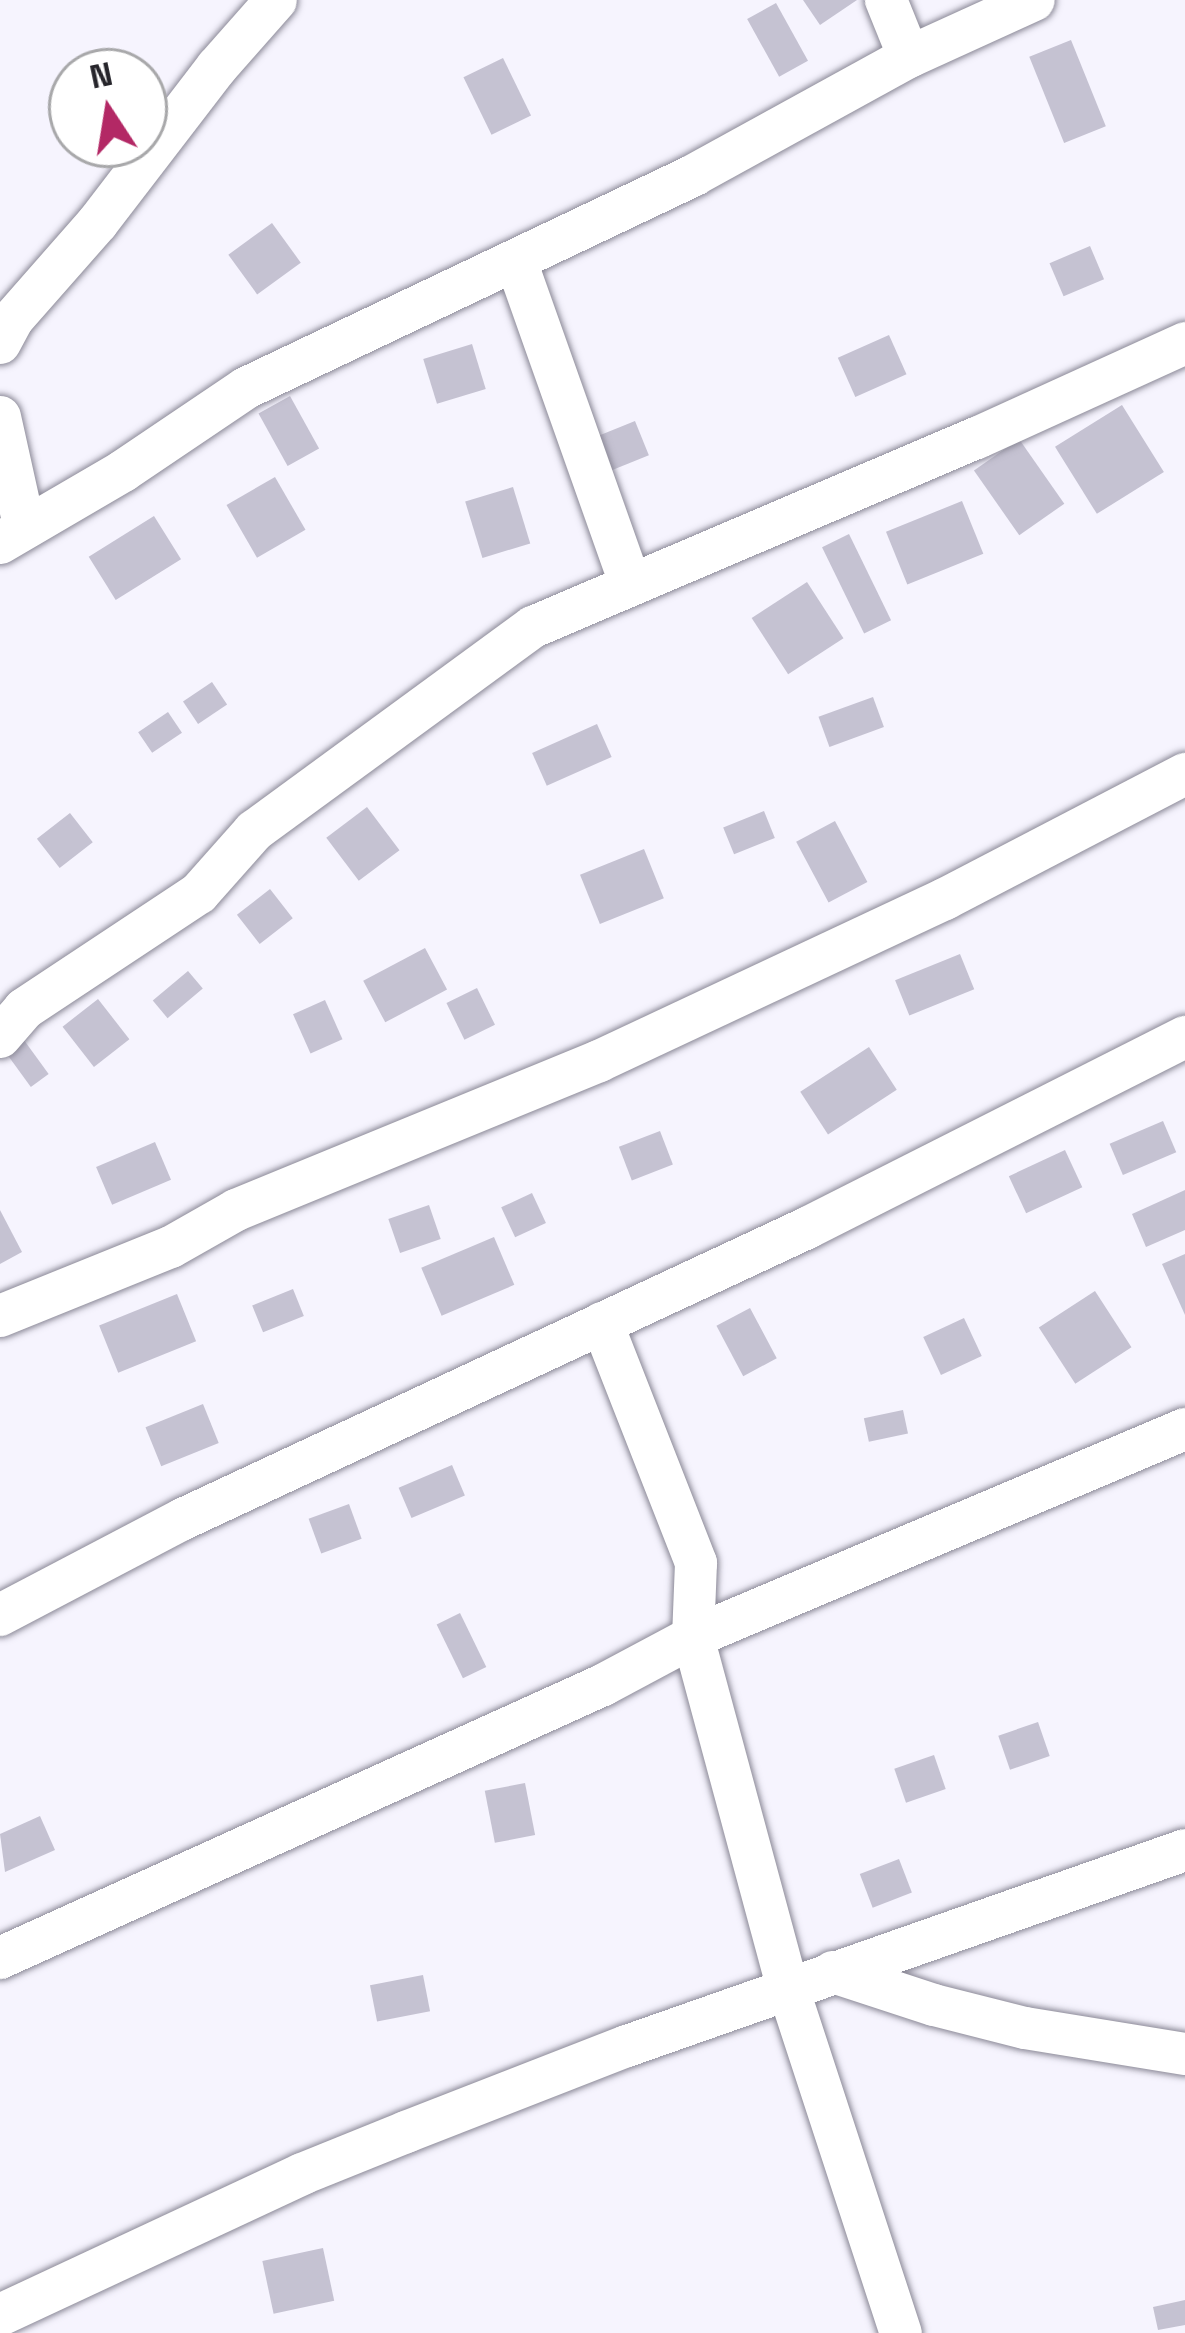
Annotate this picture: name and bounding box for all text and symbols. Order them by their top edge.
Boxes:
north arrow [48,48,168,168]
text: N [86,53,116,99]

